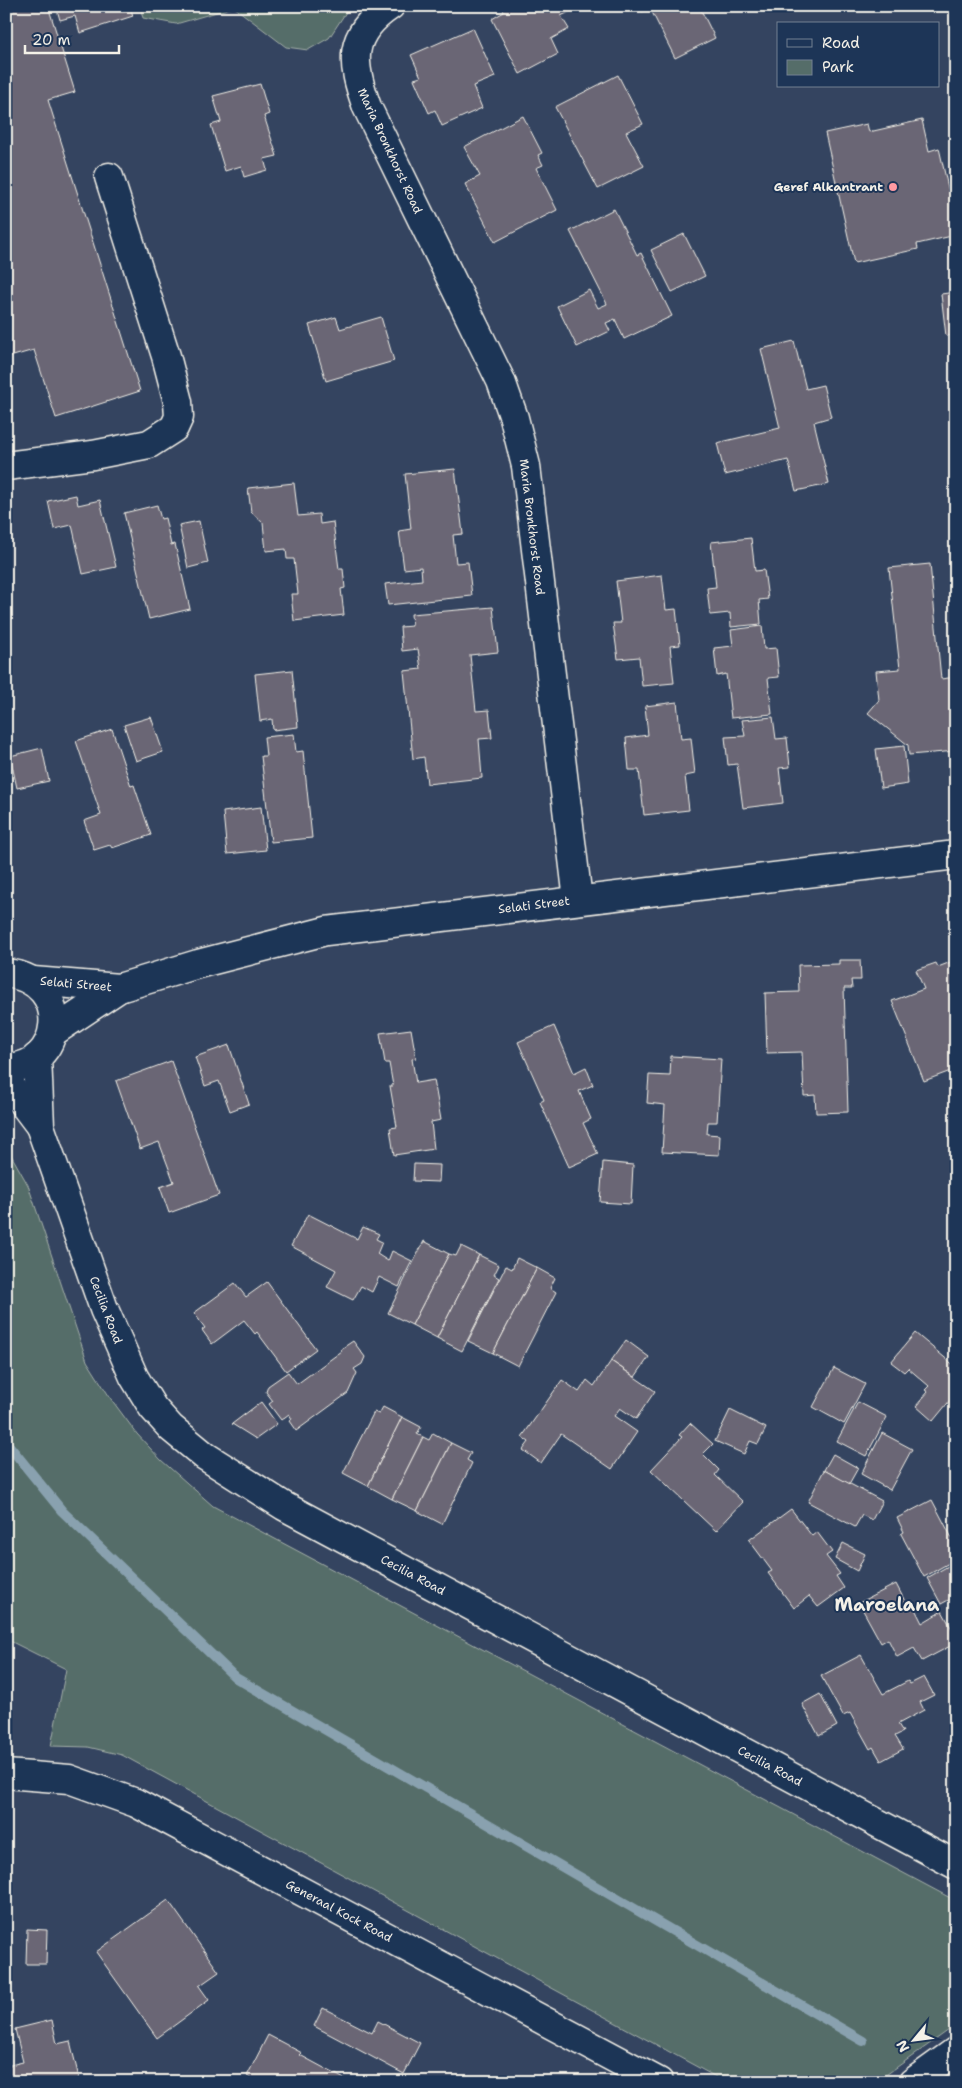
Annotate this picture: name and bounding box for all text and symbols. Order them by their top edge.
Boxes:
scale bar [25,22,119,54]
legend [777,22,940,88]
text: 20 m [32,30,71,50]
text: Road [822,33,860,53]
text: Park [822,57,854,77]
street label: Maria Bronkhorst Road [354,86,426,217]
place label: Geref Alkantrant [774,179,883,195]
marker: Geref Alkantrant [887,181,899,193]
street label: Maria Bronkhorst Road [516,458,548,596]
street label: Selati Street [497,893,571,917]
street label: Selati Street [40,973,112,995]
street label: Cecilia Road [86,1274,126,1346]
street label: Cecilia Road [378,1551,449,1599]
district label: Maroelana [835,1593,940,1617]
street label: Cecilia Road [735,1742,806,1790]
street label: Generaal Kock Road [283,1876,395,1946]
north arrow [890,2016,940,2066]
text: N [892,2037,913,2056]

